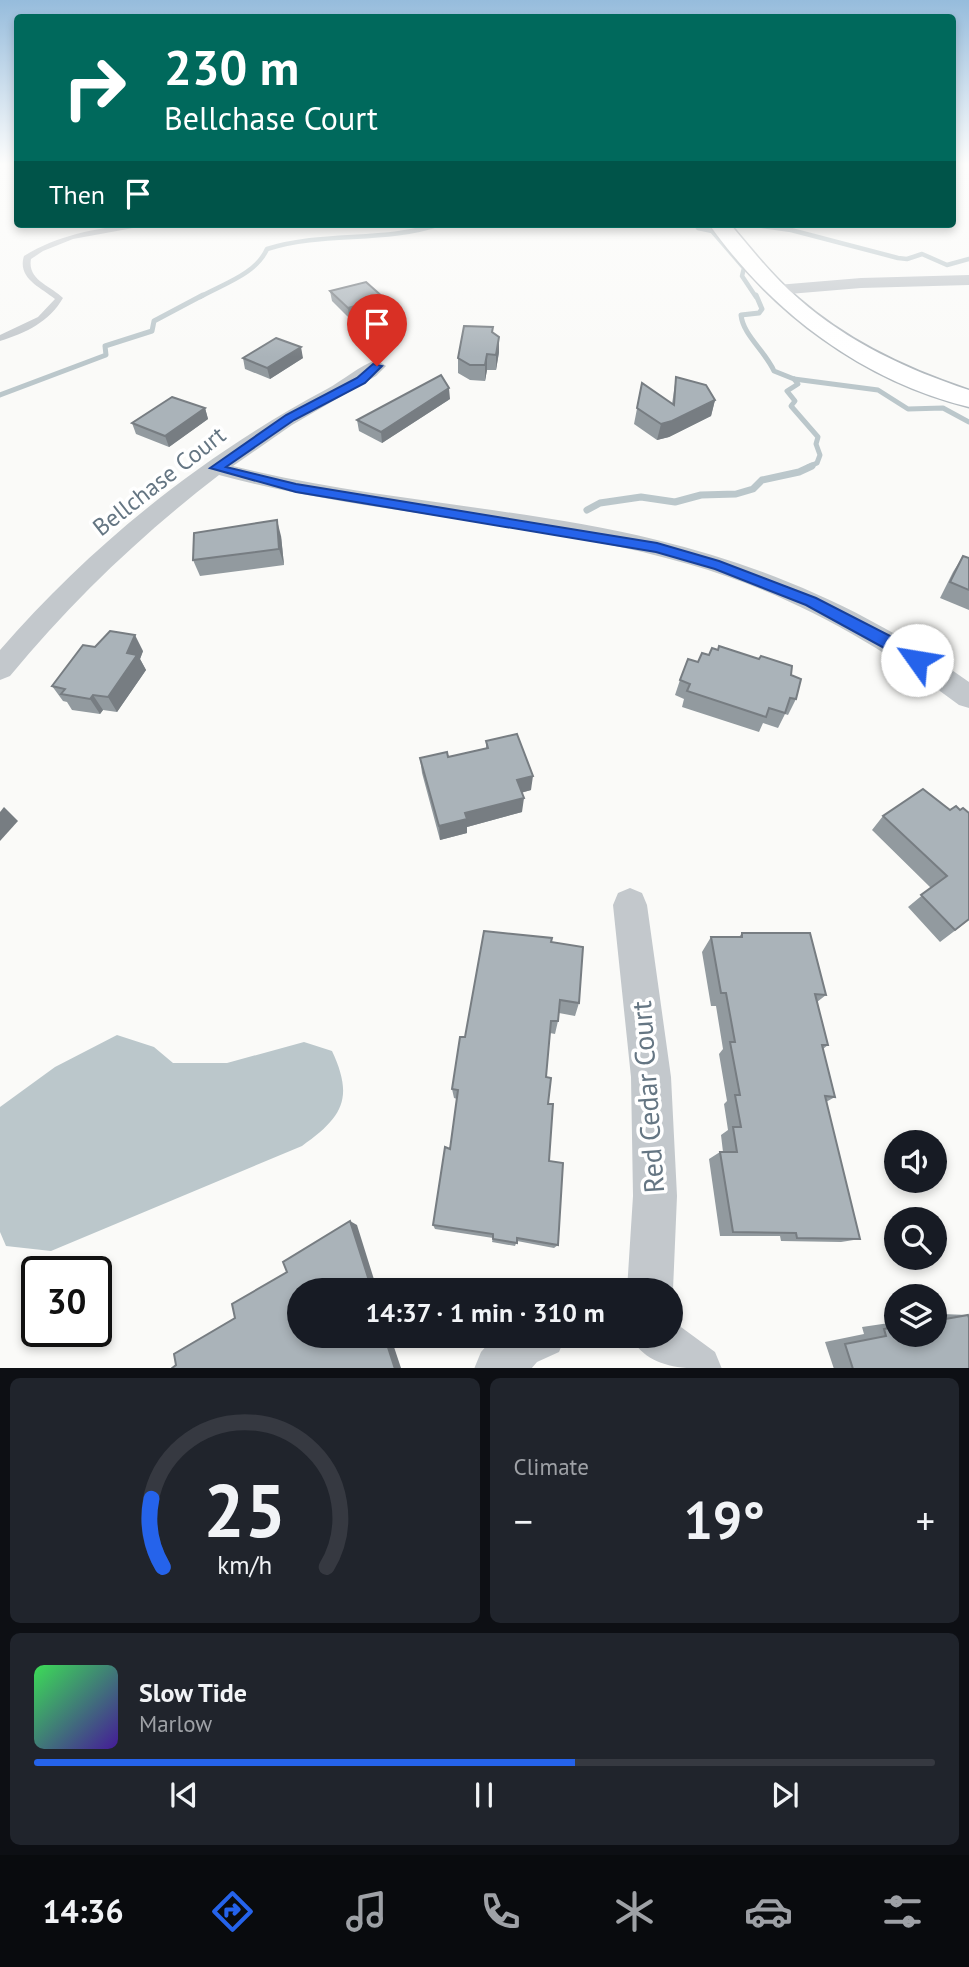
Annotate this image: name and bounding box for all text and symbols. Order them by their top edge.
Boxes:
text: 230 m [164,35,299,99]
icon: right [49,42,140,133]
text: Bellchase Court [164,97,378,139]
icon: arrive [119,175,157,213]
text: Then [49,178,105,211]
pin [347,294,407,366]
icon: arrive [358,305,396,343]
street label: Bellchase Court [86,419,232,543]
position arrow [880,623,954,697]
street label: Red Cedar Court [622,999,672,1194]
map controls [884,1130,947,1347]
button: sound [884,1130,947,1193]
button: search [884,1207,947,1270]
speed limit sign: 30 [21,1256,112,1347]
button: layers [884,1284,947,1347]
text: 14:37 · 1 min · 310 m [365,1296,605,1329]
text: Climate [514,1452,589,1481]
text: 25 [203,1463,286,1557]
text: 19° [683,1486,765,1553]
text: − [514,1496,533,1545]
text: + [916,1496,935,1545]
text: km/h [217,1548,272,1580]
text: Slow Tide [139,1676,247,1709]
text: Marlow [139,1709,212,1738]
icon: previous [165,1776,203,1814]
icon: pause [465,1776,503,1814]
icon: next [766,1776,804,1814]
icon: directions [208,1887,257,1936]
icon: music [342,1887,391,1936]
icon: phone [476,1887,525,1936]
icon: climate [610,1887,659,1936]
icon: car [744,1887,793,1936]
icon: filters [878,1887,927,1936]
text: 14:36 [42,1890,124,1932]

